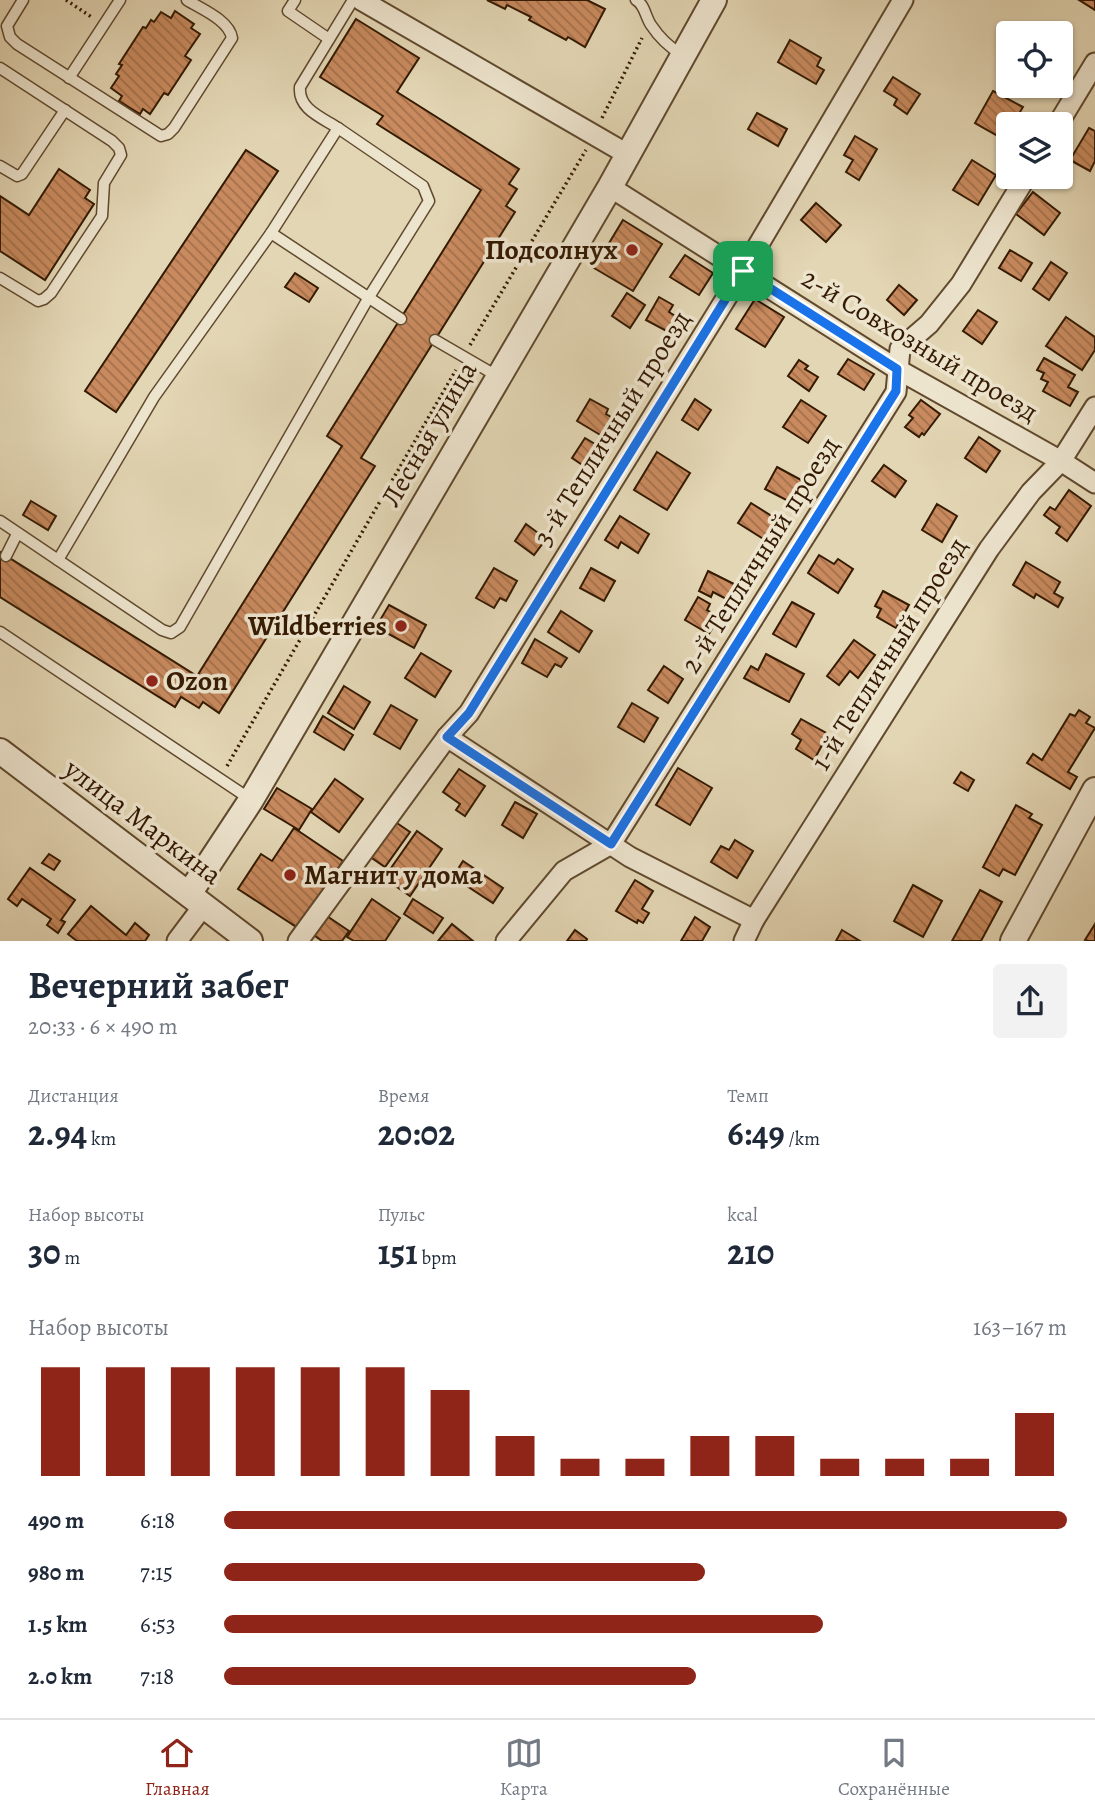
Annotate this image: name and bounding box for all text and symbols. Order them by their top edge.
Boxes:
map controls [996,21,1073,189]
button: locate [996,21,1073,98]
button: layers [996,112,1073,189]
place label: Подсолнух [485,231,618,269]
pin [713,241,773,301]
marker: Подсолнух [624,242,640,258]
icon: arrive [724,252,762,290]
street label: 2-й Совхозный проезд [795,259,1045,431]
street label: 3-й Тепличный проезд [524,303,700,553]
street label: Лесная улица [372,354,486,514]
street label: 2-й Тепличный проезд [672,430,848,680]
street label: 1-й Тепличный проезд [802,530,976,778]
place label: Wildberries [247,607,387,645]
marker: Wildberries [393,618,409,634]
place label: Ozon [166,662,228,700]
marker: Ozon [144,673,160,689]
street label: улица Маркина [56,750,230,894]
place label: Магнит у дома [304,856,483,894]
marker: Магнит у дома [282,867,298,883]
text: Вечерний забег [28,959,289,1011]
button: share [993,964,1067,1038]
text: 20:33 · 6 × 490 m [28,1011,178,1042]
text: Дистанция [28,1083,119,1109]
text: Время [378,1083,429,1109]
text: Темп [727,1083,769,1109]
text: 2.94 [28,1109,87,1157]
text: 20:02 [378,1109,455,1157]
text: 6:49 [727,1109,785,1157]
text: km [87,1126,116,1152]
text: /km [785,1126,820,1152]
text: Набор высоты [28,1202,144,1228]
text: Пульс [378,1202,425,1228]
text: kcal [727,1202,758,1228]
text: 30 [28,1228,61,1276]
text: 151 [378,1228,418,1276]
text: 210 [727,1228,774,1276]
text: m [61,1245,80,1271]
text: bpm [418,1245,457,1271]
text: Набор высоты [28,1312,169,1343]
text: 163–167 m [973,1312,1067,1343]
text: 490 m [28,1505,84,1536]
text: 6:18 [140,1505,175,1536]
text: 980 m [28,1557,85,1588]
text: 7:15 [140,1557,173,1588]
text: 1.5 km [28,1609,88,1640]
text: 6:53 [140,1609,176,1640]
text: 2.0 km [28,1661,92,1692]
text: 7:18 [140,1661,174,1692]
tab: Главная [145,1734,210,1802]
tab: Карта [500,1734,548,1802]
tab: Сохранённые [838,1734,950,1802]

